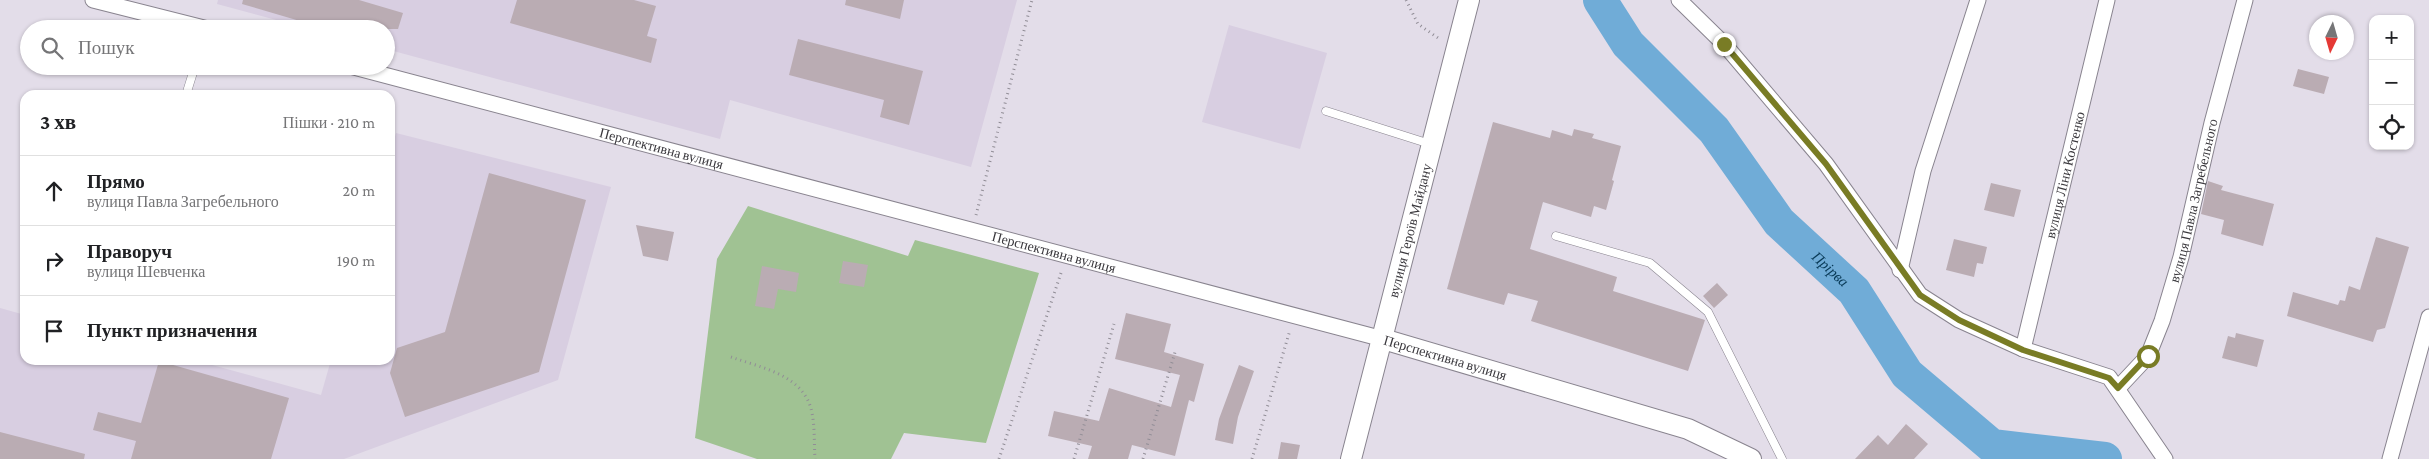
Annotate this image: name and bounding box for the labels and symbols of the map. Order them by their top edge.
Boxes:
north arrow [2309,15,2354,60]
route end [1713,33,1736,56]
street label: вулиця Ліни Костенко [2042,110,2088,240]
street label: вулиця Павла Загребельного [2166,117,2221,284]
street label: Перспективна вулиця [598,124,726,172]
street label: вулиця Героїв Майдану [1385,162,1435,299]
street label: Перспективна вулиця [990,228,1118,276]
water label: Прірва [1808,248,1852,290]
street label: Перспективна вулиця [1382,332,1509,383]
route start [2137,345,2160,368]

